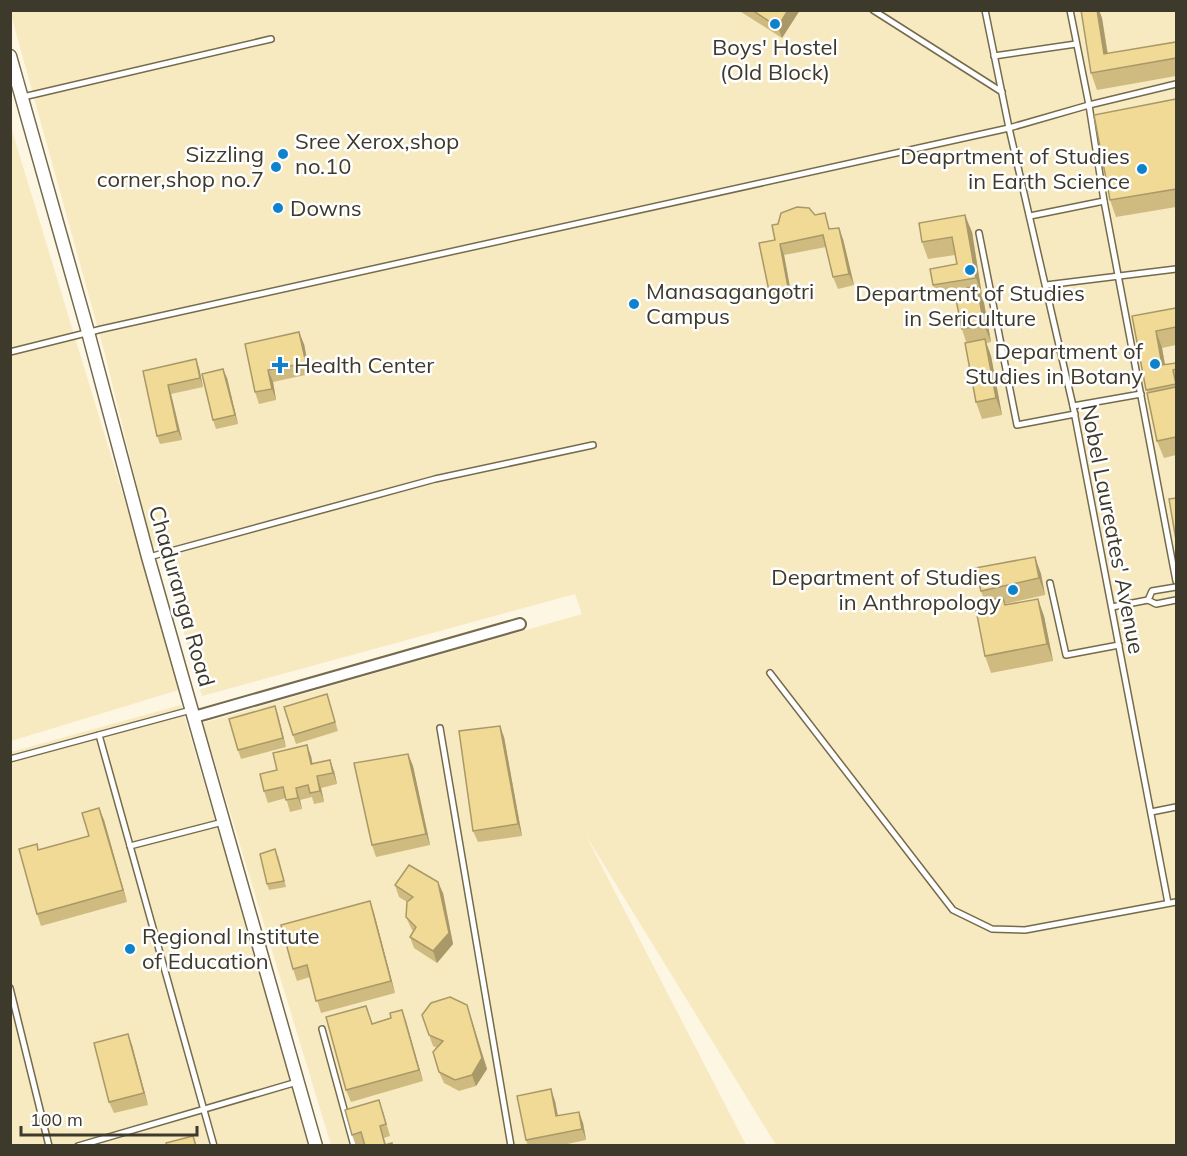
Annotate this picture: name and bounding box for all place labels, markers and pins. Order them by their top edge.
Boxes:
marker: Boys' Hostel (Old Block) [768,17,782,31]
place label: Boys' Hostel (Old Block) [712,33,838,86]
place label: Sree Xerox,shop no.10 [295,127,459,180]
place label: Sizzling corner,shop no.7 [97,140,264,193]
place label: Deaprtment of Studies in Earth Science [900,142,1130,195]
marker: Sree Xerox,shop no.10 [276,147,290,161]
marker: Sizzling corner,shop no.7 [269,160,283,174]
marker: Deaprtment of Studies in Earth Science [1135,162,1149,176]
place label: Downs [290,194,362,222]
marker: Downs [271,201,285,215]
marker: Department of Studies in Sericulture [963,263,977,277]
place label: Manasagangotri Campus [646,277,814,330]
place label: Department of Studies in Sericulture [855,279,1085,332]
marker: Manasagangotri Campus [627,297,641,311]
place label: Department of Studies in Botany [965,337,1144,390]
place label: Health Center [294,351,434,379]
marker: Health Center [271,356,289,374]
marker: Department of Studies in Botany [1148,357,1162,371]
place label: Department of Studies in Anthropology [771,563,1001,616]
marker: Department of Studies in Anthropology [1006,583,1020,597]
place label: Regional Institute of Education [142,922,319,975]
marker: Regional Institute of Education [123,942,137,956]

